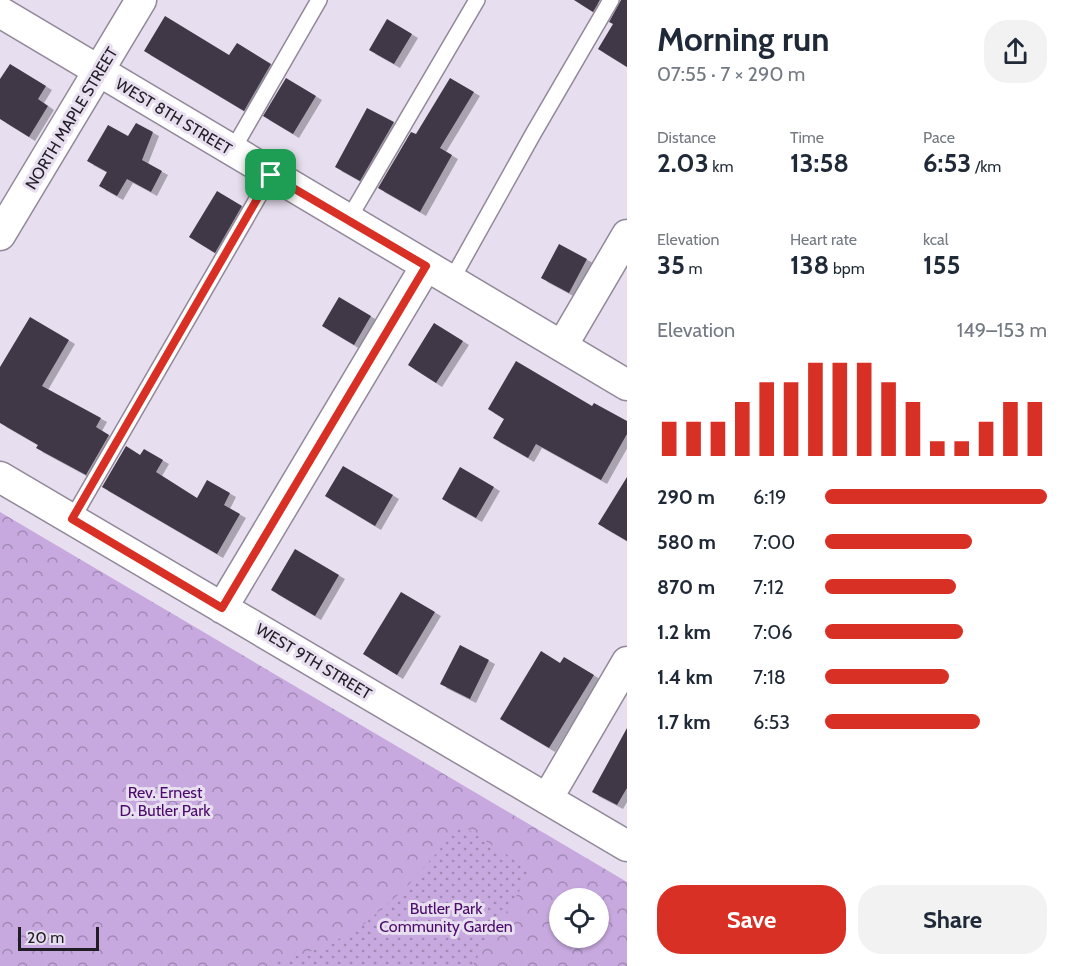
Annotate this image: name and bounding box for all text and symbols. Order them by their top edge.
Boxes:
text: Morning run [657,19,829,59]
button: share [984,20,1047,83]
street label: NORTH MAPLE STREET [21,43,122,193]
text: 07:55 · 7 × 290 m [657,62,805,86]
street label: WEST 8TH STREET [112,74,236,159]
text: Distance [657,128,716,147]
text: Time [790,128,824,147]
text: Pace [923,128,955,147]
text: 2.03 [657,147,709,179]
text: 13:58 [790,147,849,179]
text: 6:53 [923,147,971,179]
pin [245,149,296,200]
text: km [709,157,733,176]
text: /km [971,157,1001,176]
icon: arrive [254,158,287,191]
text: Elevation [657,230,720,249]
text: Heart rate [790,230,857,249]
text: kcal [923,230,949,249]
text: 35 [657,249,685,281]
text: 138 [790,249,829,281]
text: 155 [923,249,961,281]
text: m [685,259,703,278]
text: bpm [829,259,865,278]
text: Elevation [657,318,735,342]
text: 149–153 m [957,318,1047,342]
text: 290 m [657,485,715,509]
text: 6:19 [753,485,786,509]
text: 580 m [657,530,716,554]
text: 7:00 [753,530,795,554]
text: 870 m [657,575,715,599]
text: 7:12 [753,575,784,599]
street label: WEST 9TH STREET [252,619,376,704]
text: 1.2 km [657,620,711,644]
text: 7:06 [753,620,793,644]
text: 1.4 km [657,665,713,689]
text: 7:18 [753,665,786,689]
text: 1.7 km [657,710,711,734]
text: 6:53 [753,710,790,734]
park label: Rev. Ernest D. Butler Park [120,783,211,820]
button: Save [657,885,846,954]
button: Share [858,885,1047,954]
map controls [549,888,609,948]
button: locate [549,888,609,948]
park label: Butler Park Community Garden [379,899,513,936]
scale bar [18,924,99,952]
text: 20 m [27,928,64,947]

